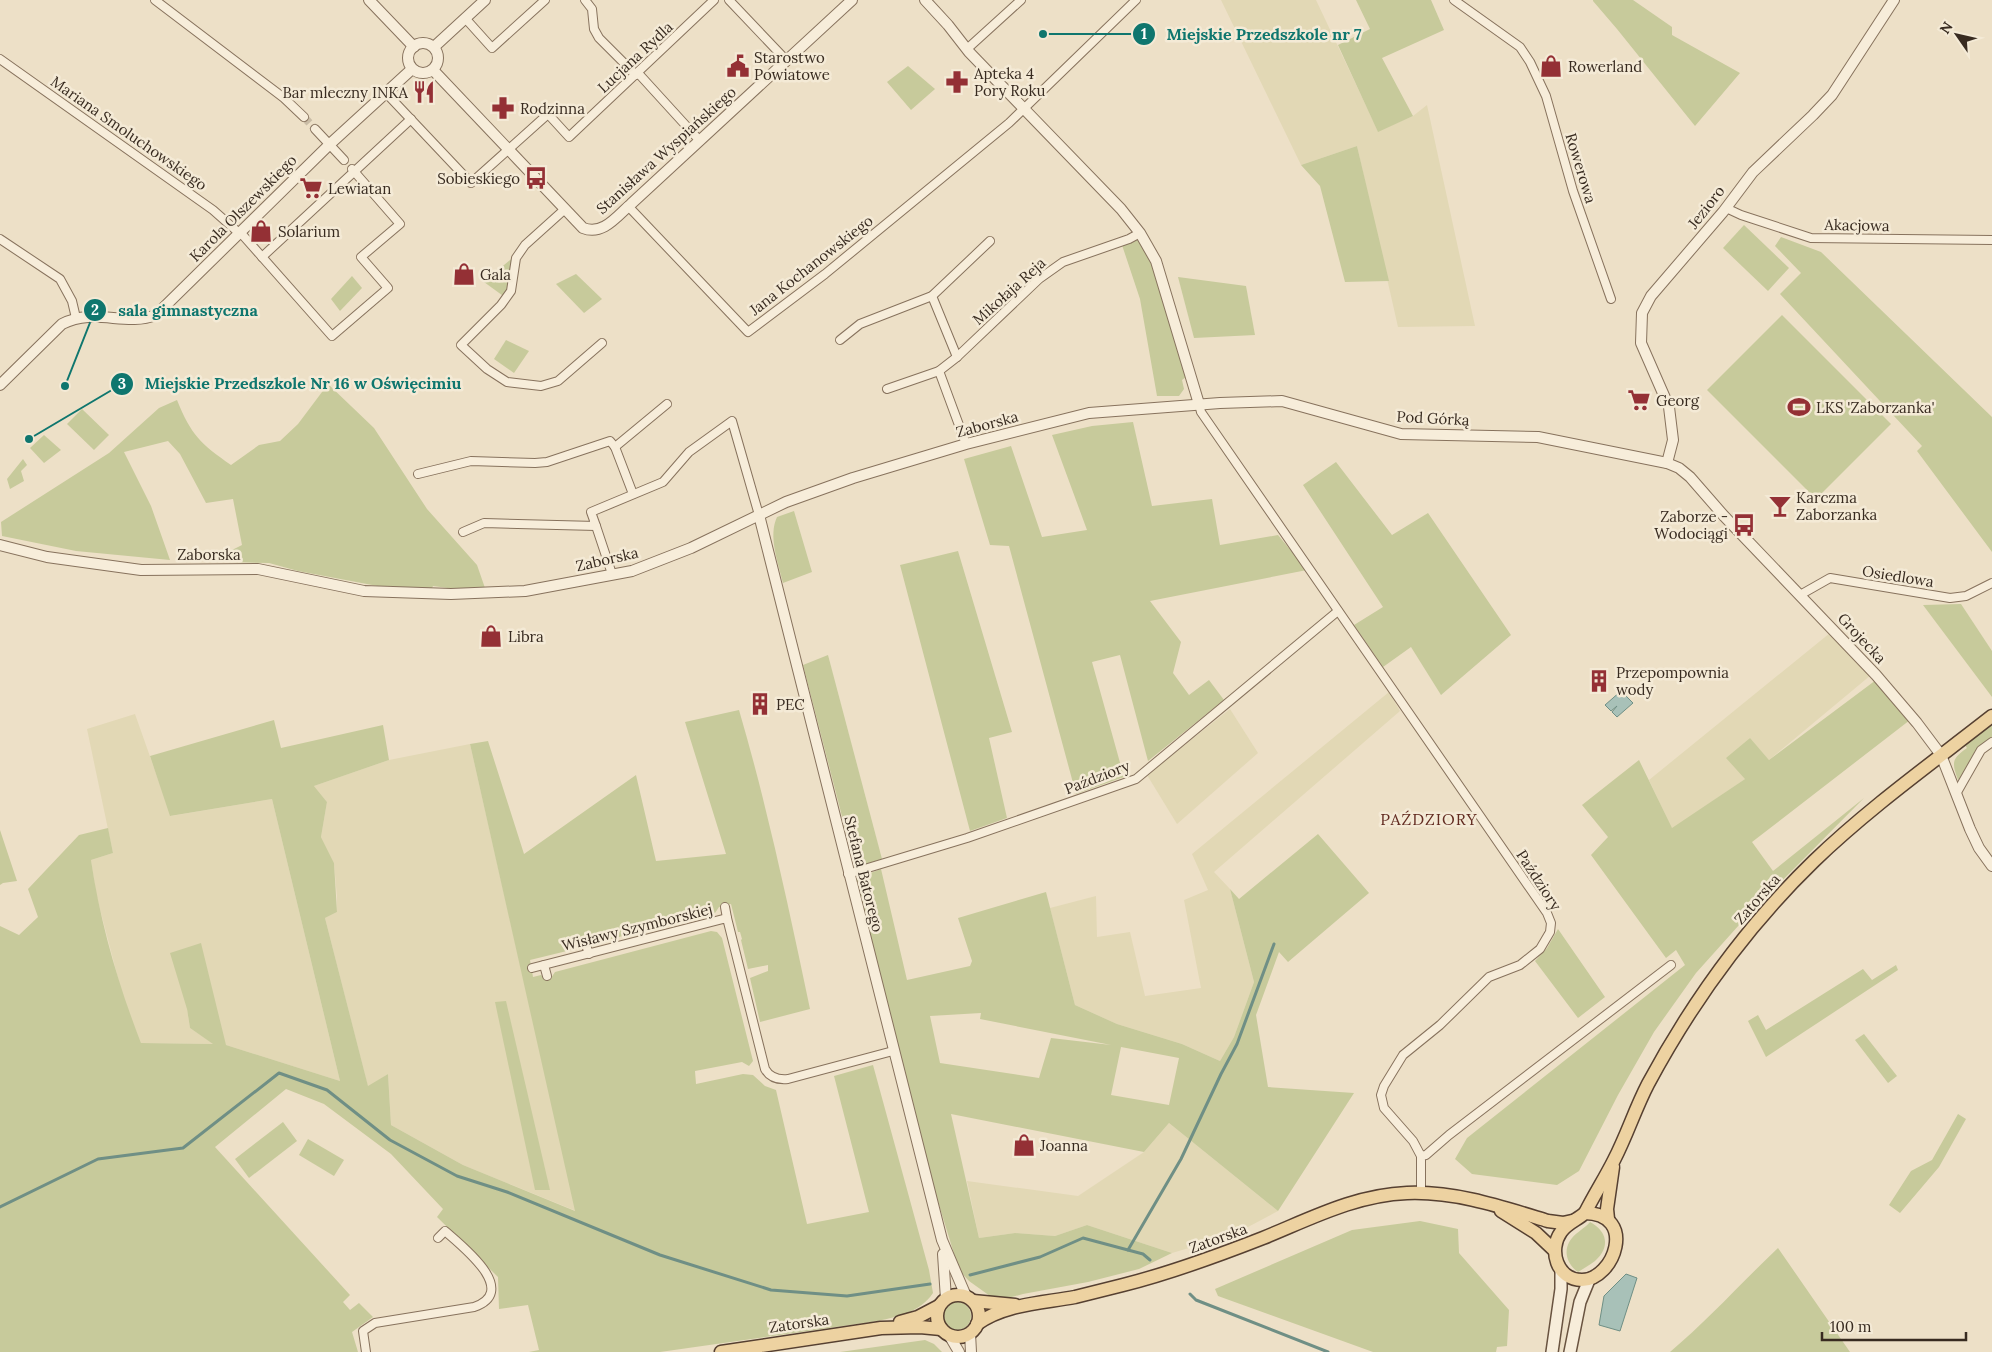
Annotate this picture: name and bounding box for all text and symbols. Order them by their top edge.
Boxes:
north arrow [1932,10,1982,60]
street label: Lucjana Rydla [593,17,677,97]
text: N [1936,18,1957,37]
callout: Miejskie Przedszkole nr 7 [1132,19,1372,50]
text: 1 [1141,24,1147,43]
text: Miejskie Przedszkole nr 7 [1166,24,1362,44]
place label: Starostwo Powiatowe [754,48,830,84]
public building icon: Starostwo Powiatowe [725,53,751,79]
shop icon: Rowerland [1538,53,1564,79]
place label: Rowerland [1568,57,1642,76]
place label: Apteka 4 Pory Roku [973,64,1045,100]
pharmacy icon: Apteka 4 Pory Roku [944,69,970,95]
street label: Mariana Smoluchowskiego [47,72,211,194]
restaurant icon: Bar mleczny INKA [411,79,437,105]
street label: Stanisława Wyspiańskiego [592,82,740,218]
place label: Bar mleczny INKA [282,83,409,102]
pharmacy icon: Rodzinna [490,95,516,121]
place label: Rodzinna [520,99,585,118]
street label: Rowerowa [1561,131,1601,206]
street label: Karola Olszewskiego [185,150,301,266]
bus stop icon: Sobieskiego [523,165,549,191]
place label: Sobieskiego [437,169,520,188]
supermarket icon: Lewiatan [298,175,324,201]
place label: Lewiatan [328,179,391,198]
street label: Jezioro [1683,182,1729,233]
street label: Jana Kochanowskiego [745,211,877,320]
street label: Akacjowa [1823,215,1890,235]
shop icon: Solarium [248,218,274,244]
place label: Solarium [278,222,340,241]
street label: Mikołaja Reja [969,253,1050,329]
shop icon: Gala [451,261,477,287]
place label: Gala [480,265,511,284]
callout: sala gimnastyczna [83,295,267,326]
text: 2 [91,300,99,319]
text: sala gimnastyczna [118,300,258,320]
callout: Miejskie Przedszkole Nr 16 w Oświęcimiu [110,368,471,399]
text: Miejskie Przedszkole Nr 16 w Oświęcimiu [145,373,461,393]
text: 3 [118,374,126,393]
supermarket icon: Georg [1626,387,1652,413]
place label: Georg [1656,391,1700,410]
sports icon: LKS 'Zaborzanka' [1786,394,1812,420]
place label: LKS 'Zaborzanka' [1816,398,1935,417]
street label: Zaborska [954,407,1020,441]
street label: Pod Górką [1396,407,1470,429]
place label: Karczma Zaborzanka [1796,488,1877,524]
bar icon: Karczma Zaborzanka [1767,493,1793,519]
place label: Zaborze - Wodociągi [1654,507,1728,543]
bus stop icon: Zaborze - Wodociągi [1731,512,1757,538]
street label: Zaborska [574,543,640,575]
street label: Zaborska [177,545,241,564]
street label: Osiedlowa [1861,561,1935,591]
street label: Grojecka [1834,609,1890,667]
shop icon: Libra [478,623,504,649]
place label: Libra [508,627,544,646]
place label: Przepompownia wody [1616,663,1729,699]
building icon: Przepompownia wody [1586,668,1612,694]
building icon: PEC [747,691,773,717]
place label: PEC [776,695,805,714]
street label: Paździory [1062,756,1132,798]
district label: PAŹDZIORY [1380,809,1478,829]
street label: Stefana Batorego [840,814,888,934]
street label: Paździory [1512,846,1566,914]
street label: Zatorska [1730,870,1784,928]
street label: Wisławy Szymborskiej [560,899,714,955]
shop icon: Joanna [1011,1132,1037,1158]
place label: Joanna [1039,1136,1088,1155]
street label: Zatorska [1186,1219,1250,1257]
street label: Zatorska [768,1309,831,1337]
scale bar [1822,1310,1966,1342]
text: 100 m [1830,1317,1871,1336]

